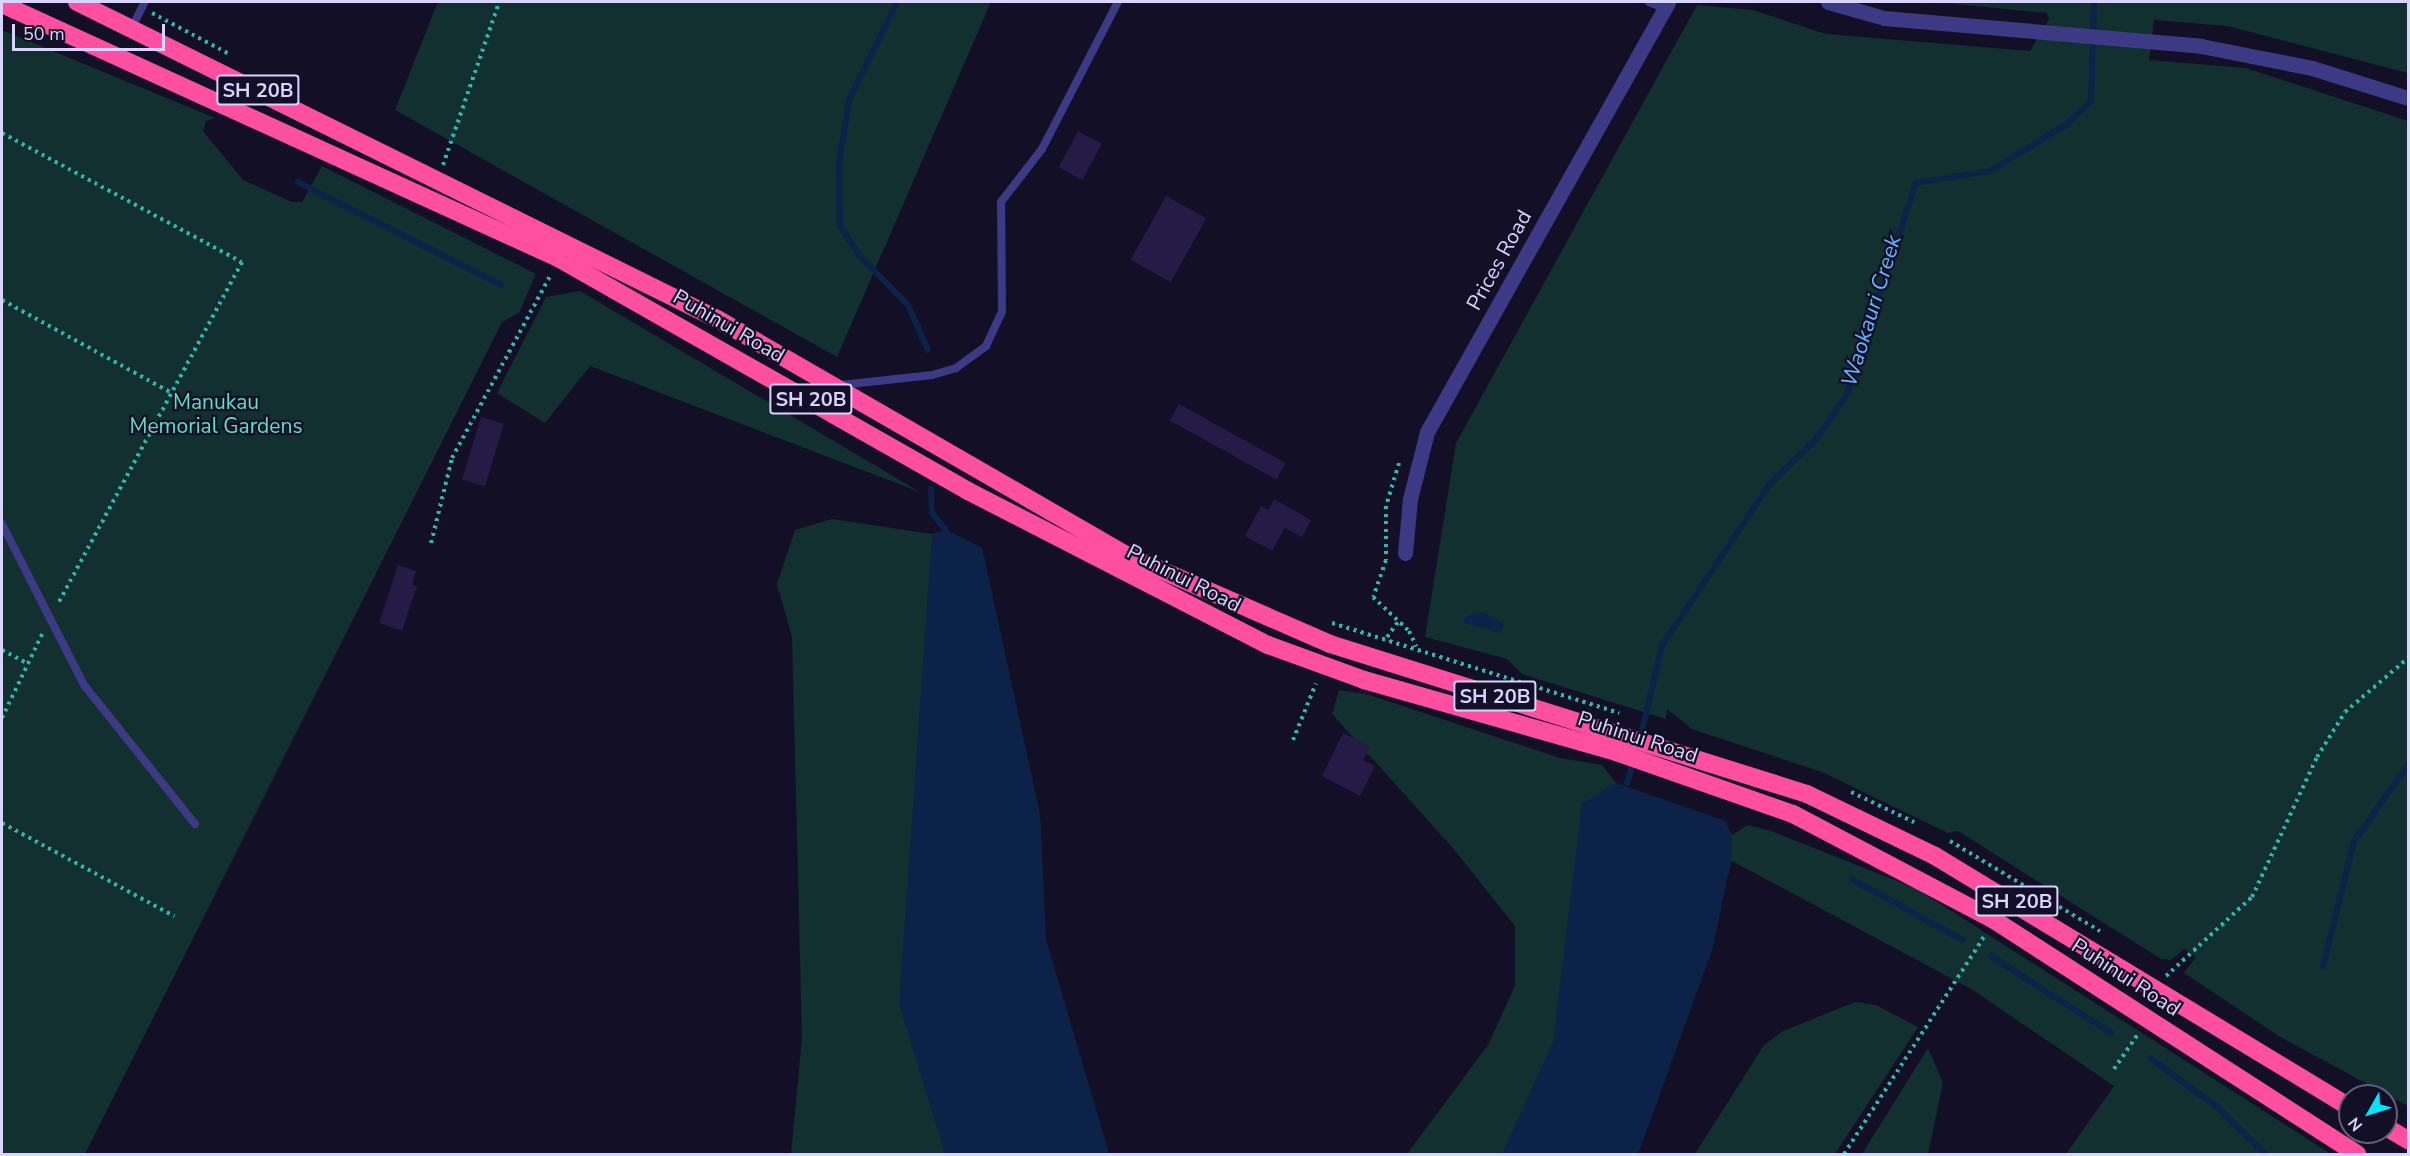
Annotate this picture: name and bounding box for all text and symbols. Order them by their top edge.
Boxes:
scale bar [15,12,168,50]
text: 50 m [23,22,65,46]
road number: SH 20B [216,73,300,107]
street label: Prices Road [1461,206,1537,314]
water label: Waokauri Creek [1836,232,1908,390]
street label: Puhinui Road [669,284,789,368]
road number: SH 20B [769,382,853,416]
park label: Manukau Memorial Gardens [129,389,303,439]
street label: Puhinui Road [1123,538,1245,618]
road number: SH 20B [1453,679,1537,713]
street label: Puhinui Road [1575,706,1701,768]
road number: SH 20B [1975,884,2059,918]
street label: Puhinui Road [2067,933,2185,1021]
north arrow [2338,1084,2398,1144]
text: N [2343,1112,2368,1136]

